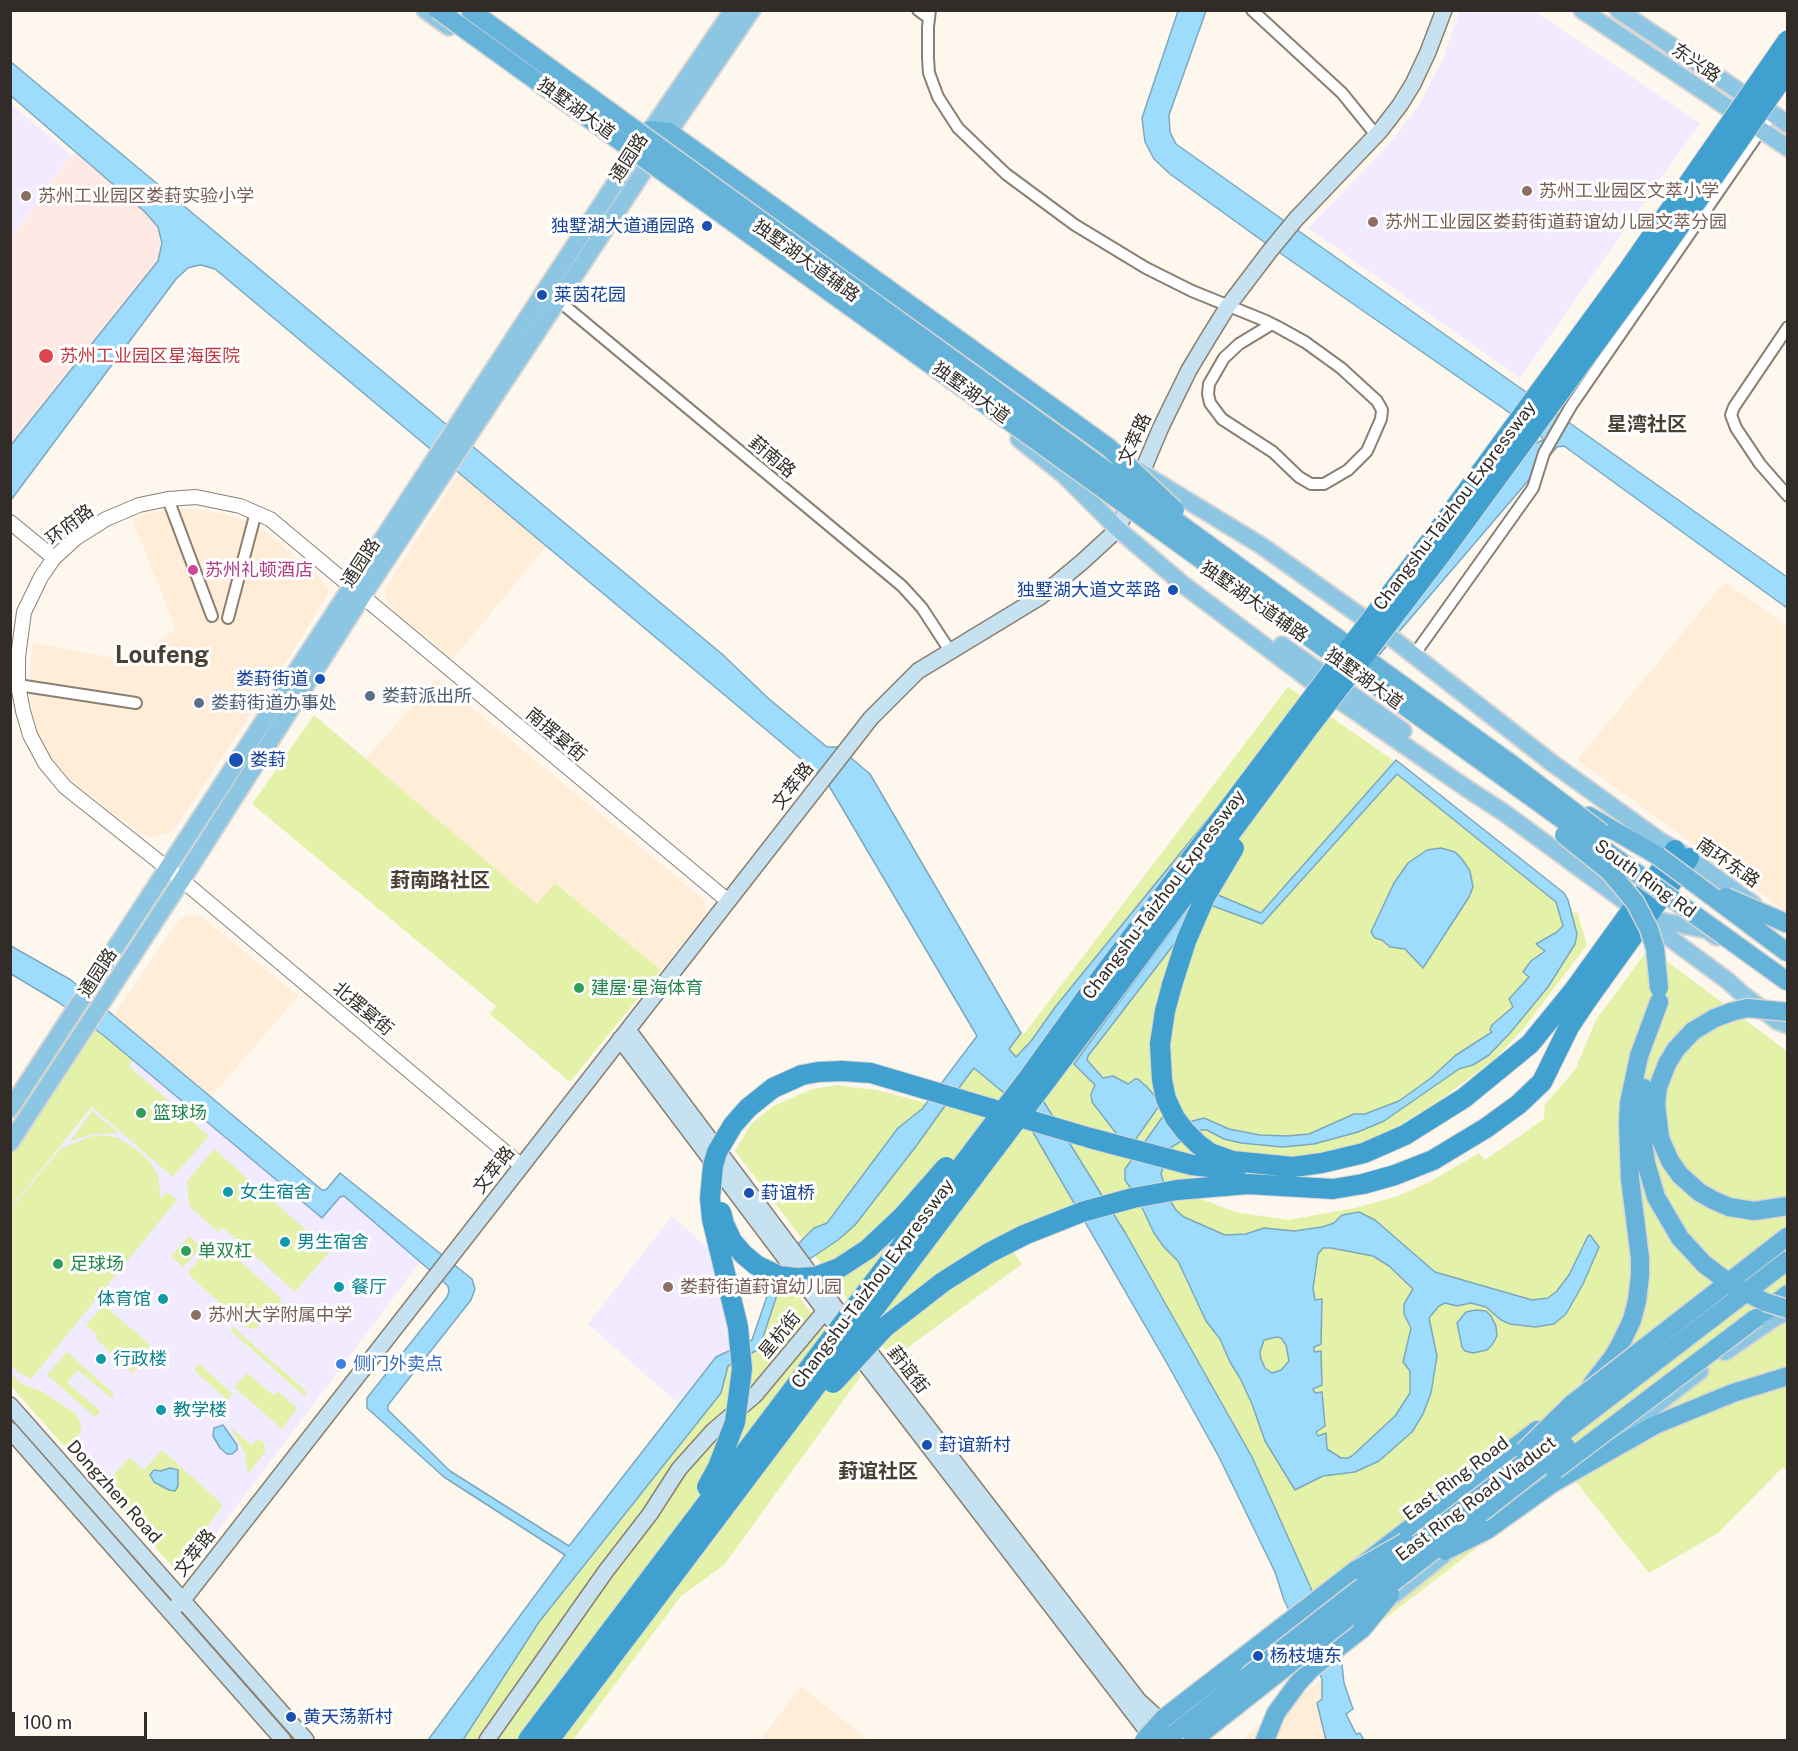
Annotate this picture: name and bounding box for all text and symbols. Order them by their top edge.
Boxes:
street label: 东兴路 [1668,39,1724,87]
street label: 独墅湖大道 [533,74,619,144]
street label: 通园路 [605,129,653,187]
place label: 苏州工业园区文萃小学 [1539,180,1719,202]
marker: 苏州工业园区文萃小学 [1520,184,1534,198]
place label: 苏州工业园区娄葑实验小学 [38,185,254,207]
marker: 苏州工业园区娄葑实验小学 [19,189,33,203]
place label: 苏州工业园区娄葑街道葑谊幼儿园文萃分园 [1385,211,1727,233]
place label: 独墅湖大道通园路 [551,215,695,237]
street label: 独墅湖大道辅路 [749,215,863,307]
marker: 苏州工业园区娄葑街道葑谊幼儿园文萃分园 [1366,215,1380,229]
marker: 独墅湖大道通园路 [700,219,714,233]
place label: 莱茵花园 [554,284,626,306]
marker: 莱茵花园 [535,288,549,302]
place label: 苏州工业园区星海医院 [60,345,240,367]
marker: 苏州工业园区星海医院 [37,347,55,365]
street label: 独墅湖大道 [928,358,1014,428]
street label: Changshu-Taizhou Expressway [1369,397,1541,615]
street label: 文萃路 [1114,410,1156,468]
district label: 星湾社区 [1607,413,1687,437]
street label: 葑南路 [744,431,800,483]
street label: 环府路 [42,500,98,550]
street label: 通园路 [337,534,385,592]
street label: 独墅湖大道辅路 [1196,557,1312,647]
place label: 苏州礼顿酒店 [205,559,313,581]
marker: 苏州礼顿酒店 [186,563,200,577]
place label: 独墅湖大道文萃路 [1017,579,1161,601]
marker: 独墅湖大道文萃路 [1166,583,1180,597]
district label: Loufeng [115,642,209,670]
street label: 独墅湖大道 [1321,644,1407,714]
place label: 娄葑街道 [236,668,308,690]
marker: 娄葑街道 [313,672,327,686]
place label: 娄葑派出所 [382,685,472,707]
marker: 娄葑派出所 [363,689,377,703]
place label: 娄葑街道办事处 [211,692,337,714]
marker: 娄葑街道办事处 [192,696,206,710]
street label: 南摆宴街 [521,704,591,766]
place label: 娄葑 [250,749,286,771]
marker: 娄葑 [227,751,245,769]
street label: 文萃路 [768,758,818,814]
street label: Changshu-Taizhou Expressway [1078,786,1250,1004]
street label: 南环东路 [1692,834,1764,892]
street label: South Ring Rd [1590,835,1700,923]
district label: 葑南路社区 [390,869,490,893]
street label: 通园路 [74,944,122,1002]
place label: 建屋·星海体育 [591,977,703,999]
street label: 北摆宴街 [328,978,398,1040]
marker: 建屋·星海体育 [572,981,586,995]
place label: 篮球场 [153,1102,207,1124]
marker: 篮球场 [134,1106,148,1120]
street label: 文萃路 [469,1142,519,1198]
street label: Changshu-Taizhou Expressway [787,1175,959,1393]
place label: 女生宿舍 [240,1181,312,1203]
place label: 葑谊桥 [761,1182,815,1204]
marker: 女生宿舍 [221,1185,235,1199]
marker: 葑谊桥 [742,1186,756,1200]
place label: 男生宿舍 [297,1231,369,1253]
marker: 男生宿舍 [278,1235,292,1249]
place label: 单双杠 [198,1240,252,1262]
marker: 单双杠 [179,1244,193,1258]
place label: 足球场 [70,1253,124,1275]
marker: 足球场 [51,1257,65,1271]
place label: 餐厅 [351,1276,387,1298]
place label: 娄葑街道葑谊幼儿园 [680,1276,842,1298]
marker: 餐厅 [332,1280,346,1294]
marker: 娄葑街道葑谊幼儿园 [661,1280,675,1294]
place label: 体育馆 [97,1288,151,1310]
marker: 体育馆 [156,1292,170,1306]
place label: 苏州大学附属中学 [208,1304,352,1326]
street label: 星杭街 [755,1307,805,1363]
marker: 苏州大学附属中学 [189,1308,203,1322]
street label: 葑谊街 [883,1342,933,1398]
place label: 行政楼 [113,1348,167,1370]
marker: 行政楼 [94,1352,108,1366]
place label: 侧门外卖点 [353,1353,443,1375]
marker: 侧门外卖点 [334,1357,348,1371]
place label: 教学楼 [173,1399,227,1421]
marker: 教学楼 [154,1403,168,1417]
street label: East Ring Road Viaduct [1392,1432,1560,1566]
street label: East Ring Road [1399,1432,1513,1526]
place label: 葑谊新村 [939,1434,1011,1456]
street label: Dongzhen Road [62,1436,166,1548]
marker: 葑谊新村 [920,1438,934,1452]
district label: 葑谊社区 [838,1460,918,1484]
street label: 文萃路 [170,1525,220,1581]
place label: 杨枝塘东 [1270,1645,1342,1667]
marker: 杨枝塘东 [1251,1649,1265,1663]
scale bar [15,1700,150,1738]
place label: 黄天荡新村 [303,1706,393,1728]
marker: 黄天荡新村 [284,1710,298,1724]
text: 100 m [23,1712,72,1733]

